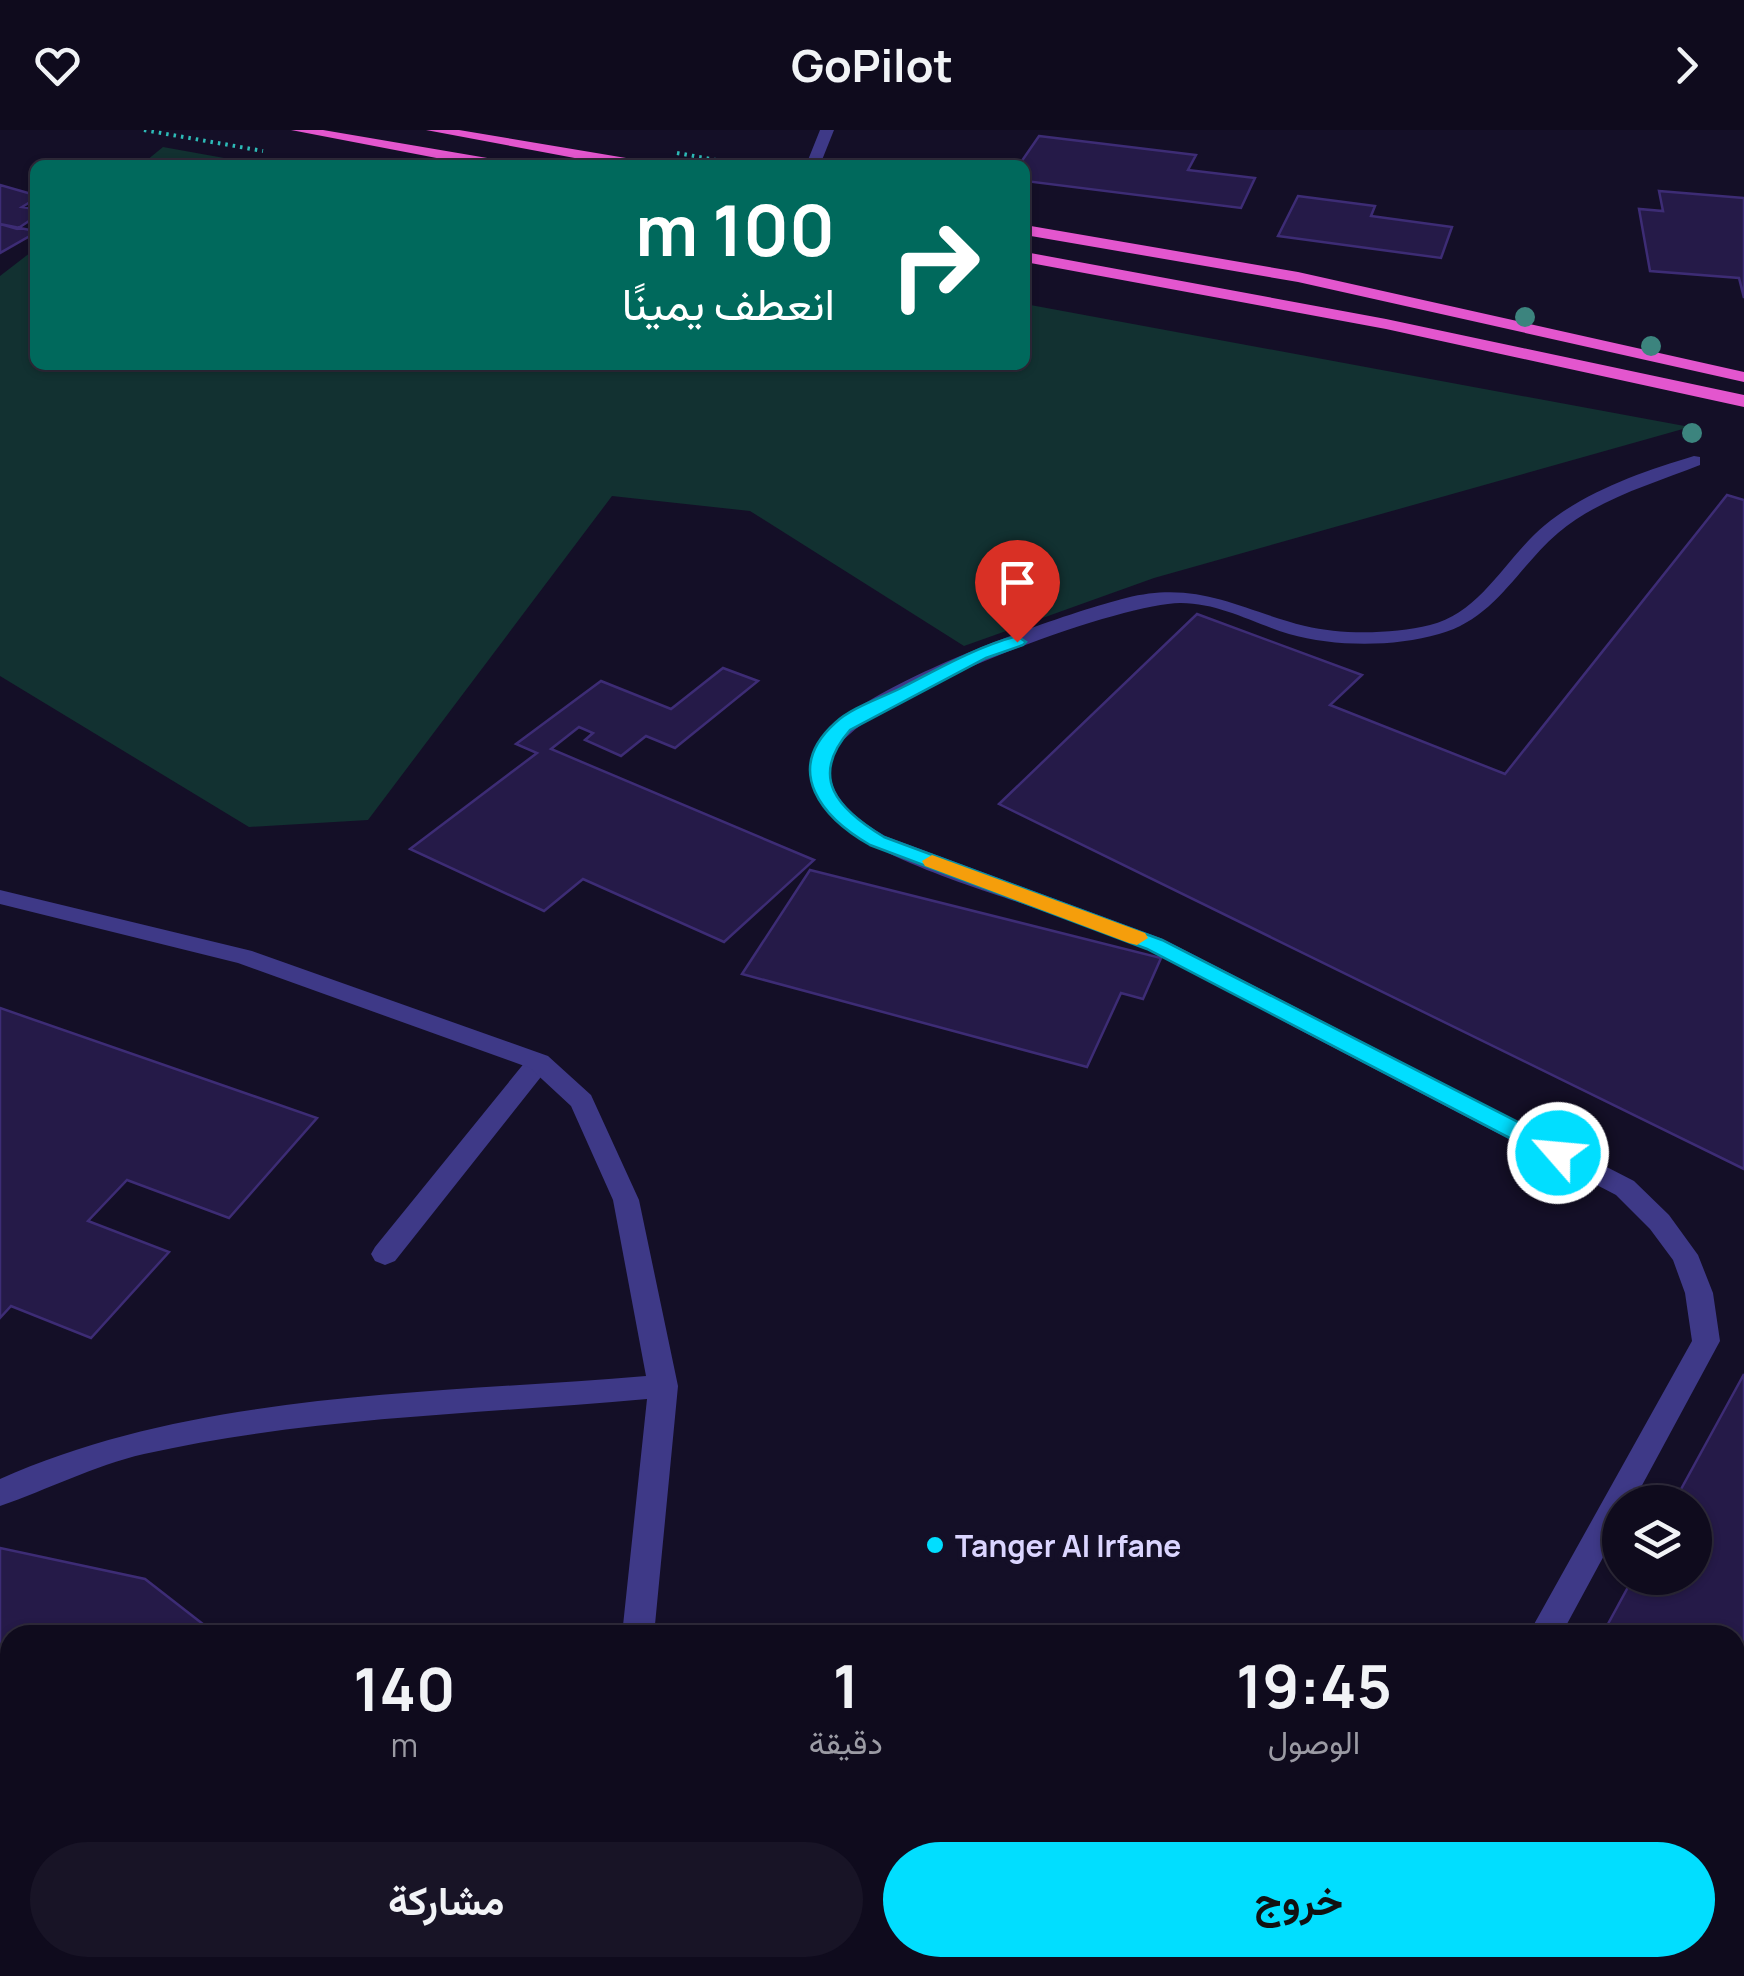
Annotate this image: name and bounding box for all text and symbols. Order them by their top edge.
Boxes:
text: GoPilot [791,34,953,96]
icon: heart [30,38,85,93]
icon: forward [1659,38,1714,93]
text: 100 m [635,181,835,277]
icon: right [870,200,1000,330]
text: انعطف يمينًا [622,272,835,334]
pin [975,540,1060,643]
icon: arrive [990,555,1045,610]
position arrow [1506,1101,1610,1205]
map controls [1602,1485,1712,1595]
button: layers [1602,1485,1712,1595]
place label: Tanger Al Irfane [955,1525,1181,1566]
marker: Tanger Al Irfane [924,1534,946,1556]
text: 1 [833,1644,859,1726]
text: 19:45 [1236,1644,1392,1726]
text: 140 [353,1647,456,1729]
text: دقيقة [809,1720,883,1764]
text: الوصول [1268,1720,1360,1764]
text: m [391,1723,418,1767]
button: مشاركة [30,1842,863,1957]
button: خروج [883,1842,1715,1957]

